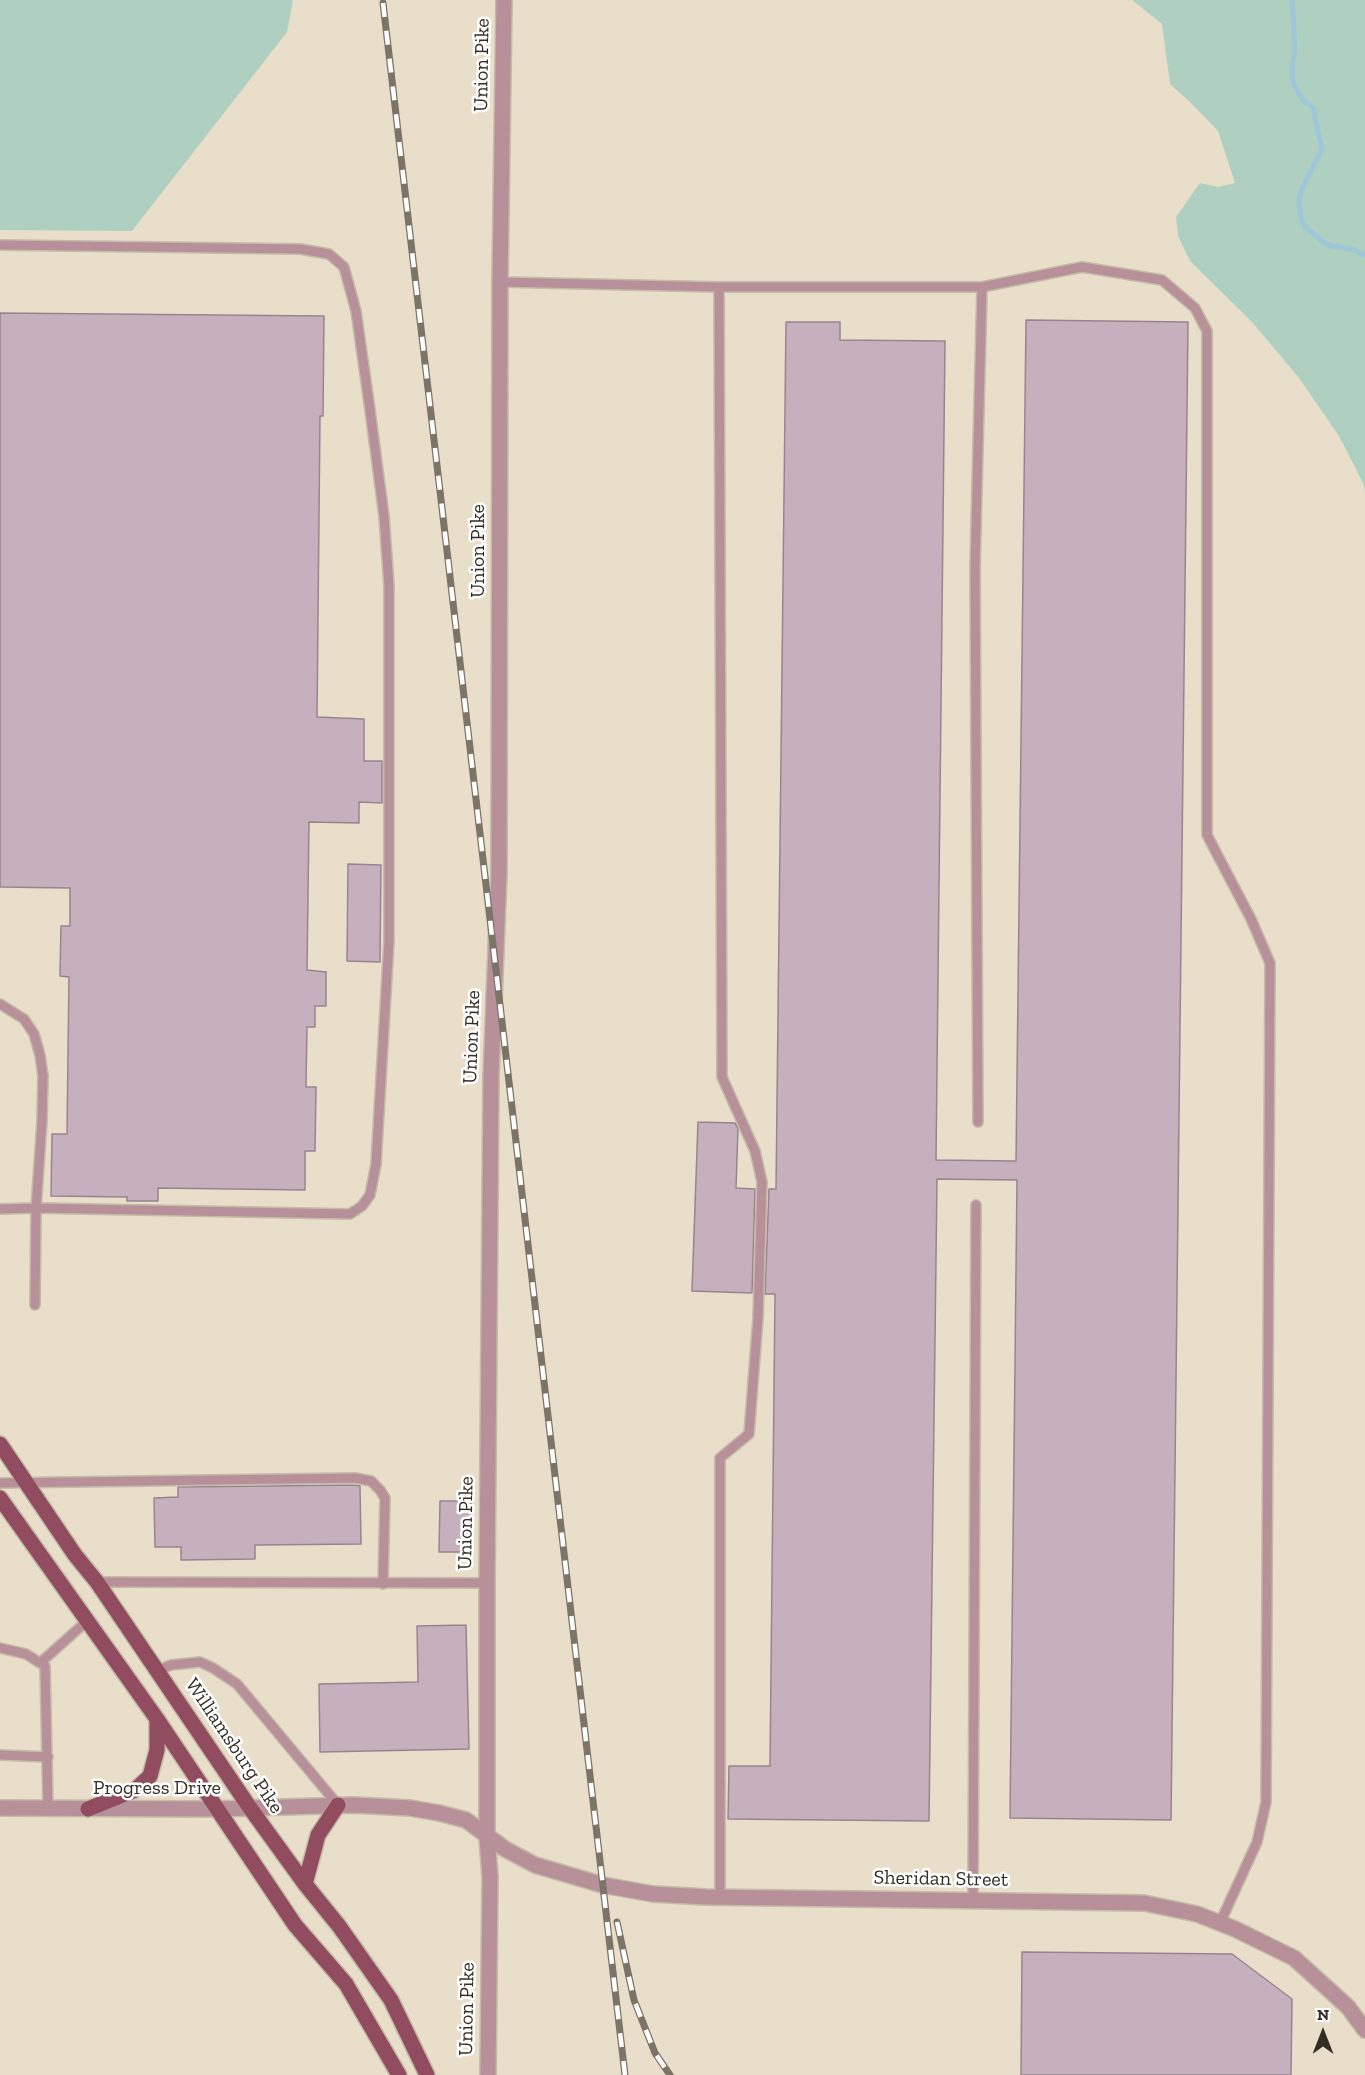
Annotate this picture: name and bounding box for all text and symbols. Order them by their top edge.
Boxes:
street label: Union Pike [469,18,495,112]
street label: Union Pike [466,504,490,598]
street label: Union Pike [458,990,486,1084]
street label: Union Pike [453,1476,479,1570]
street label: Williamsburg Pike [180,1674,288,1818]
street label: Progress Drive [93,1776,221,1800]
street label: Sheridan Street [874,1866,1008,1892]
street label: Union Pike [454,1962,480,2056]
north arrow [1293,2003,1353,2063]
text: N [1317,2005,1329,2024]

